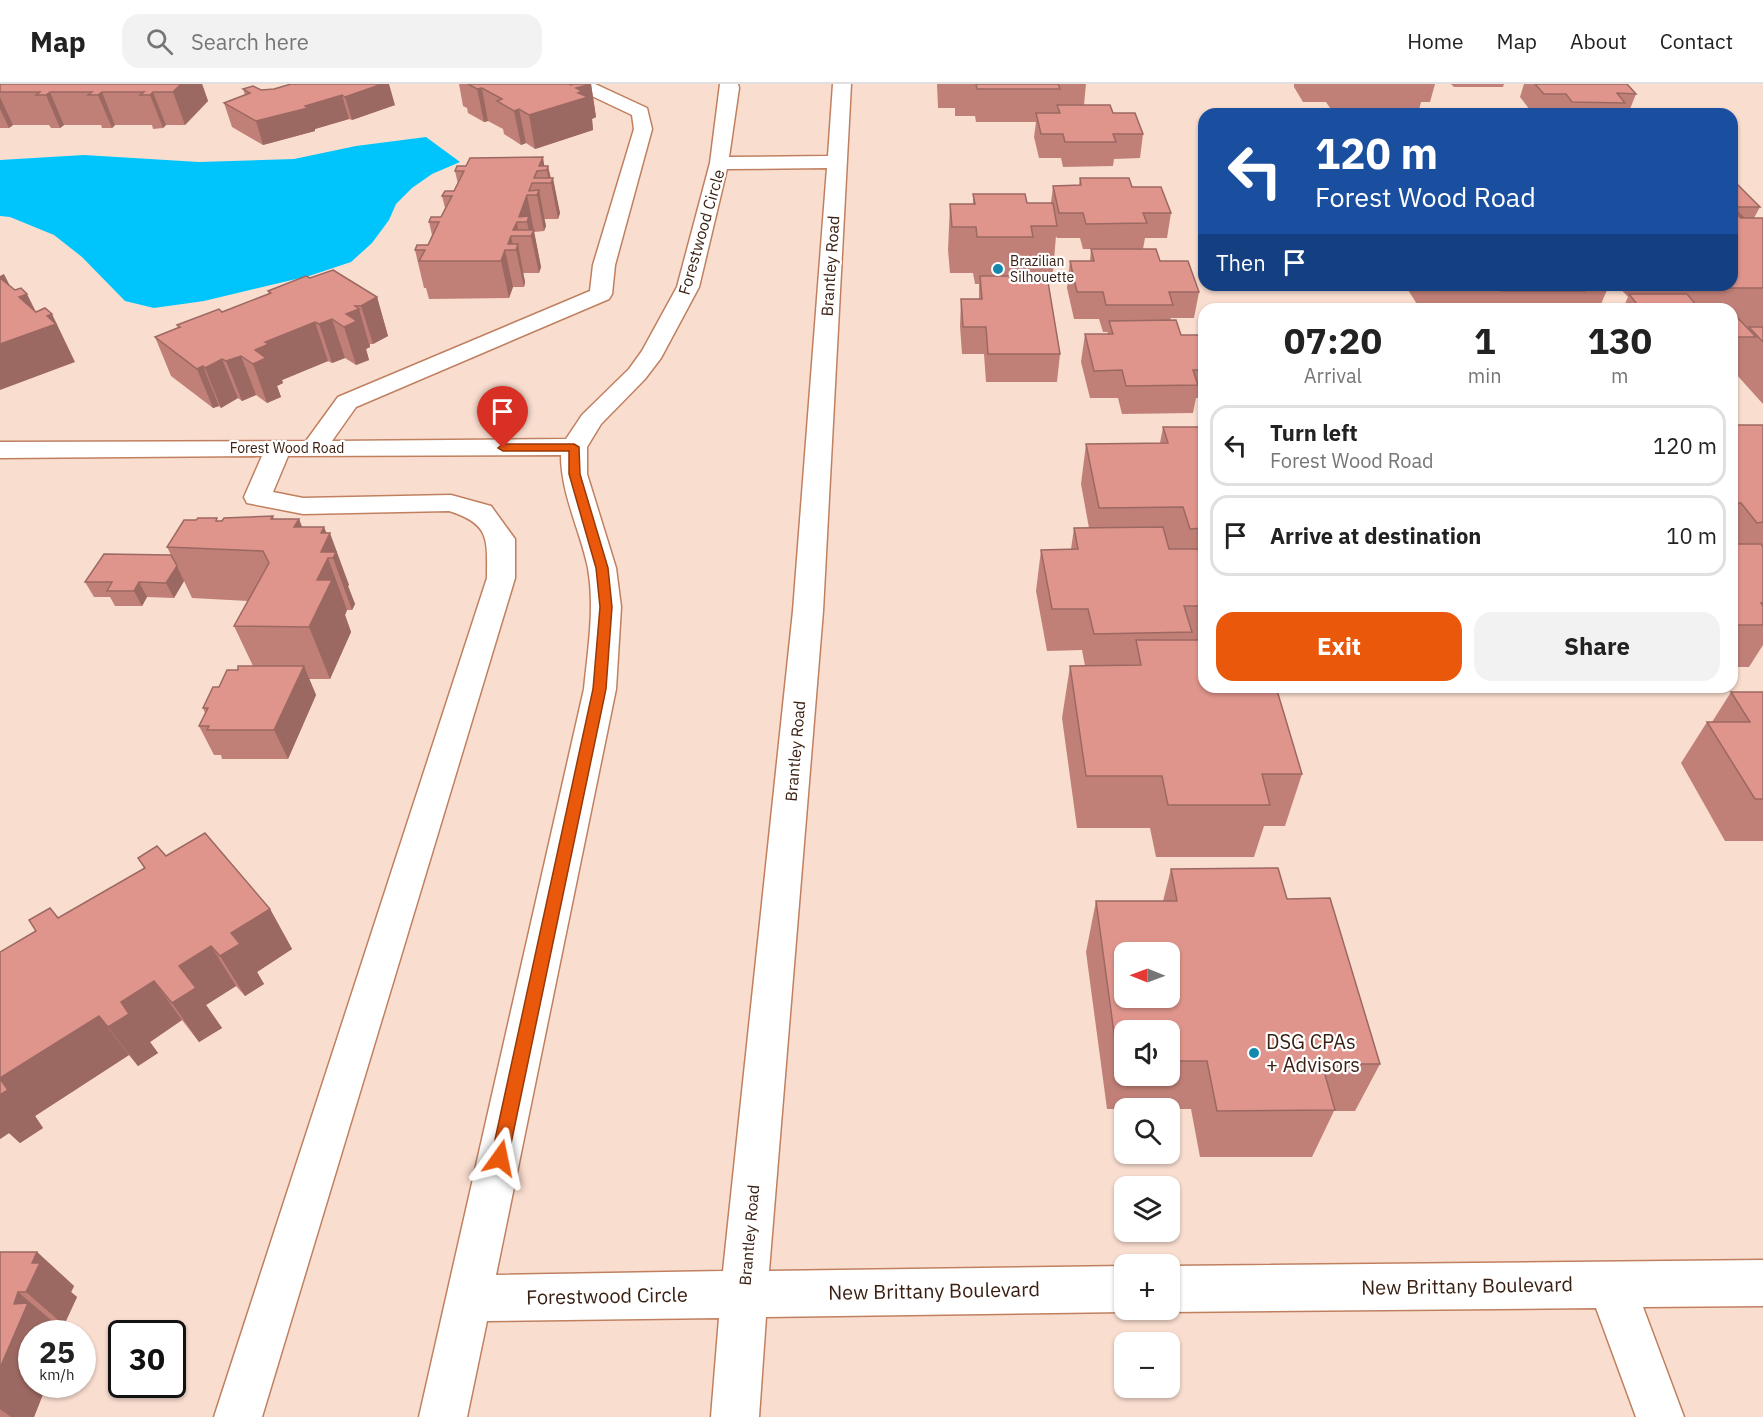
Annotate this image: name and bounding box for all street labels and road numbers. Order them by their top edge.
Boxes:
street label: Forestwood Circle [674,167,729,297]
street label: Brantley Road [816,215,844,317]
street label: Forest Wood Road [230,439,344,457]
street label: Brantley Road [781,700,809,802]
street label: Brantley Road [735,1184,763,1286]
street label: New Brittany Boulevard [1361,1270,1573,1301]
street label: New Brittany Boulevard [828,1275,1040,1306]
street label: Forestwood Circle [526,1281,688,1310]

